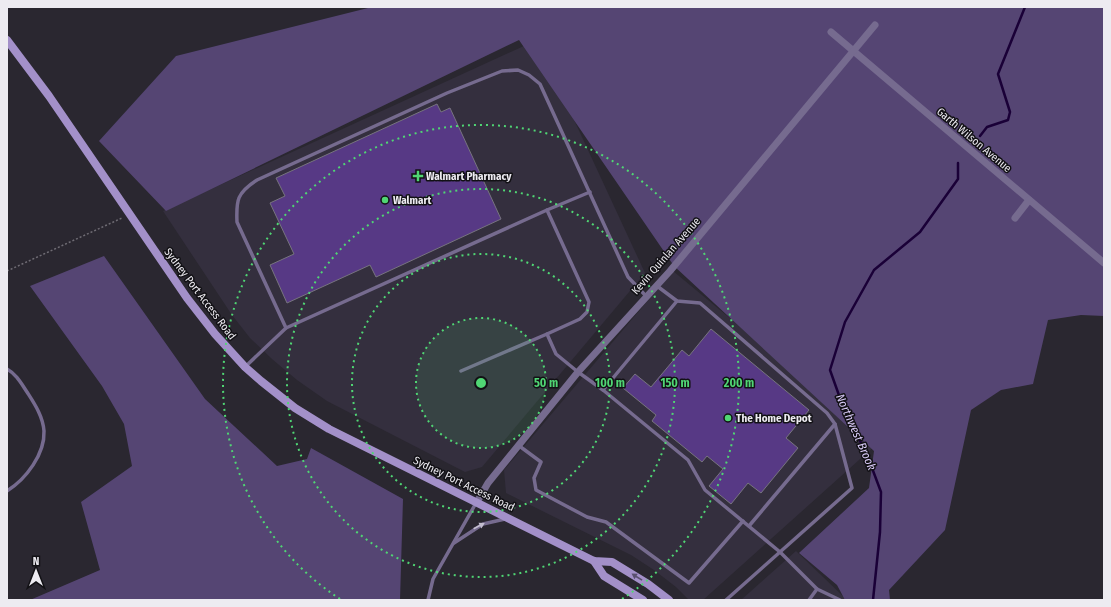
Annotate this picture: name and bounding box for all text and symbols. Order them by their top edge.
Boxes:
street label: Garth Wilson Avenue [934,105,1014,175]
place label: Walmart Pharmacy [426,170,512,183]
marker: Walmart Pharmacy [413,171,423,181]
place label: Walmart [393,194,431,207]
marker: Walmart [380,195,390,205]
street label: Kevin Quinlan Avenue [629,215,703,297]
street label: Sydney Port Access Road [161,246,239,342]
centre of rings [474,376,488,390]
text: 50 m [534,376,558,390]
text: 100 m [595,376,625,390]
text: 150 m [660,376,690,390]
text: 200 m [723,376,754,390]
water label: Northwest Brook [833,392,879,472]
place label: The Home Depot [736,412,812,425]
marker: The Home Depot [723,413,733,423]
street label: Sydney Port Access Road [411,454,517,514]
one-way arrow [473,523,485,530]
north arrow [16,551,56,591]
text: N [33,555,39,568]
one-way arrow [632,573,642,581]

